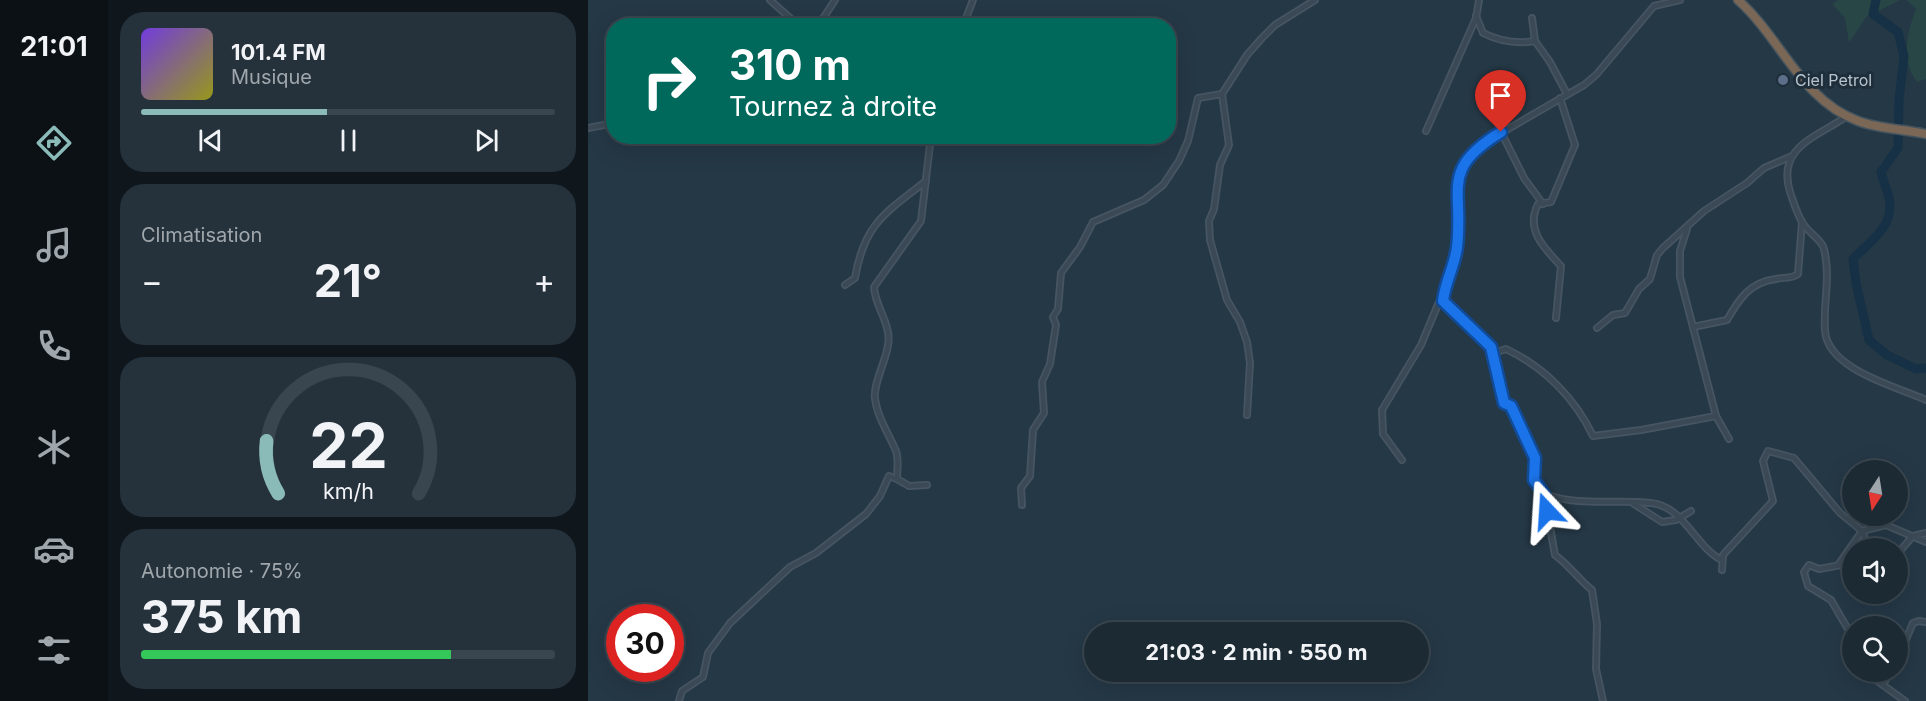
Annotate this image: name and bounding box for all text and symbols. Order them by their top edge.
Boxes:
text: 21:01 [20,30,88,63]
text: 101.4 FM [231,39,326,65]
text: 310 m [729,39,851,90]
icon: right [630,42,708,120]
text: Musique [231,65,312,89]
pin [1475,70,1526,132]
place label: Ciel Petrol [1795,70,1872,90]
marker: Ciel Petrol [1776,73,1790,87]
icon: arrive [1484,79,1517,112]
text: Tournez à droite [729,90,937,123]
icon: directions [33,122,75,164]
icon: previous [194,124,227,157]
icon: pause [332,124,365,157]
icon: next [470,124,503,157]
text: Climatisation [141,223,262,247]
icon: music [33,224,75,266]
text: 21° [314,253,382,308]
text: − [141,261,163,301]
text: + [533,261,555,301]
icon: phone [33,325,75,367]
text: 22 [309,408,387,483]
icon: climate [33,426,75,468]
north arrow [1842,460,1908,526]
map controls [1842,460,1908,682]
text: km/h [323,478,373,504]
position arrow [1515,479,1579,543]
icon: car [33,528,75,570]
button: sound [1842,538,1908,604]
text: Autonomie · 75% [141,559,303,583]
text: 375 km [141,589,302,644]
speed limit sign: 30 [606,604,684,682]
button: search [1842,616,1908,682]
icon: filters [33,629,75,671]
text: 21:03 · 2 min · 550 m [1145,639,1368,665]

